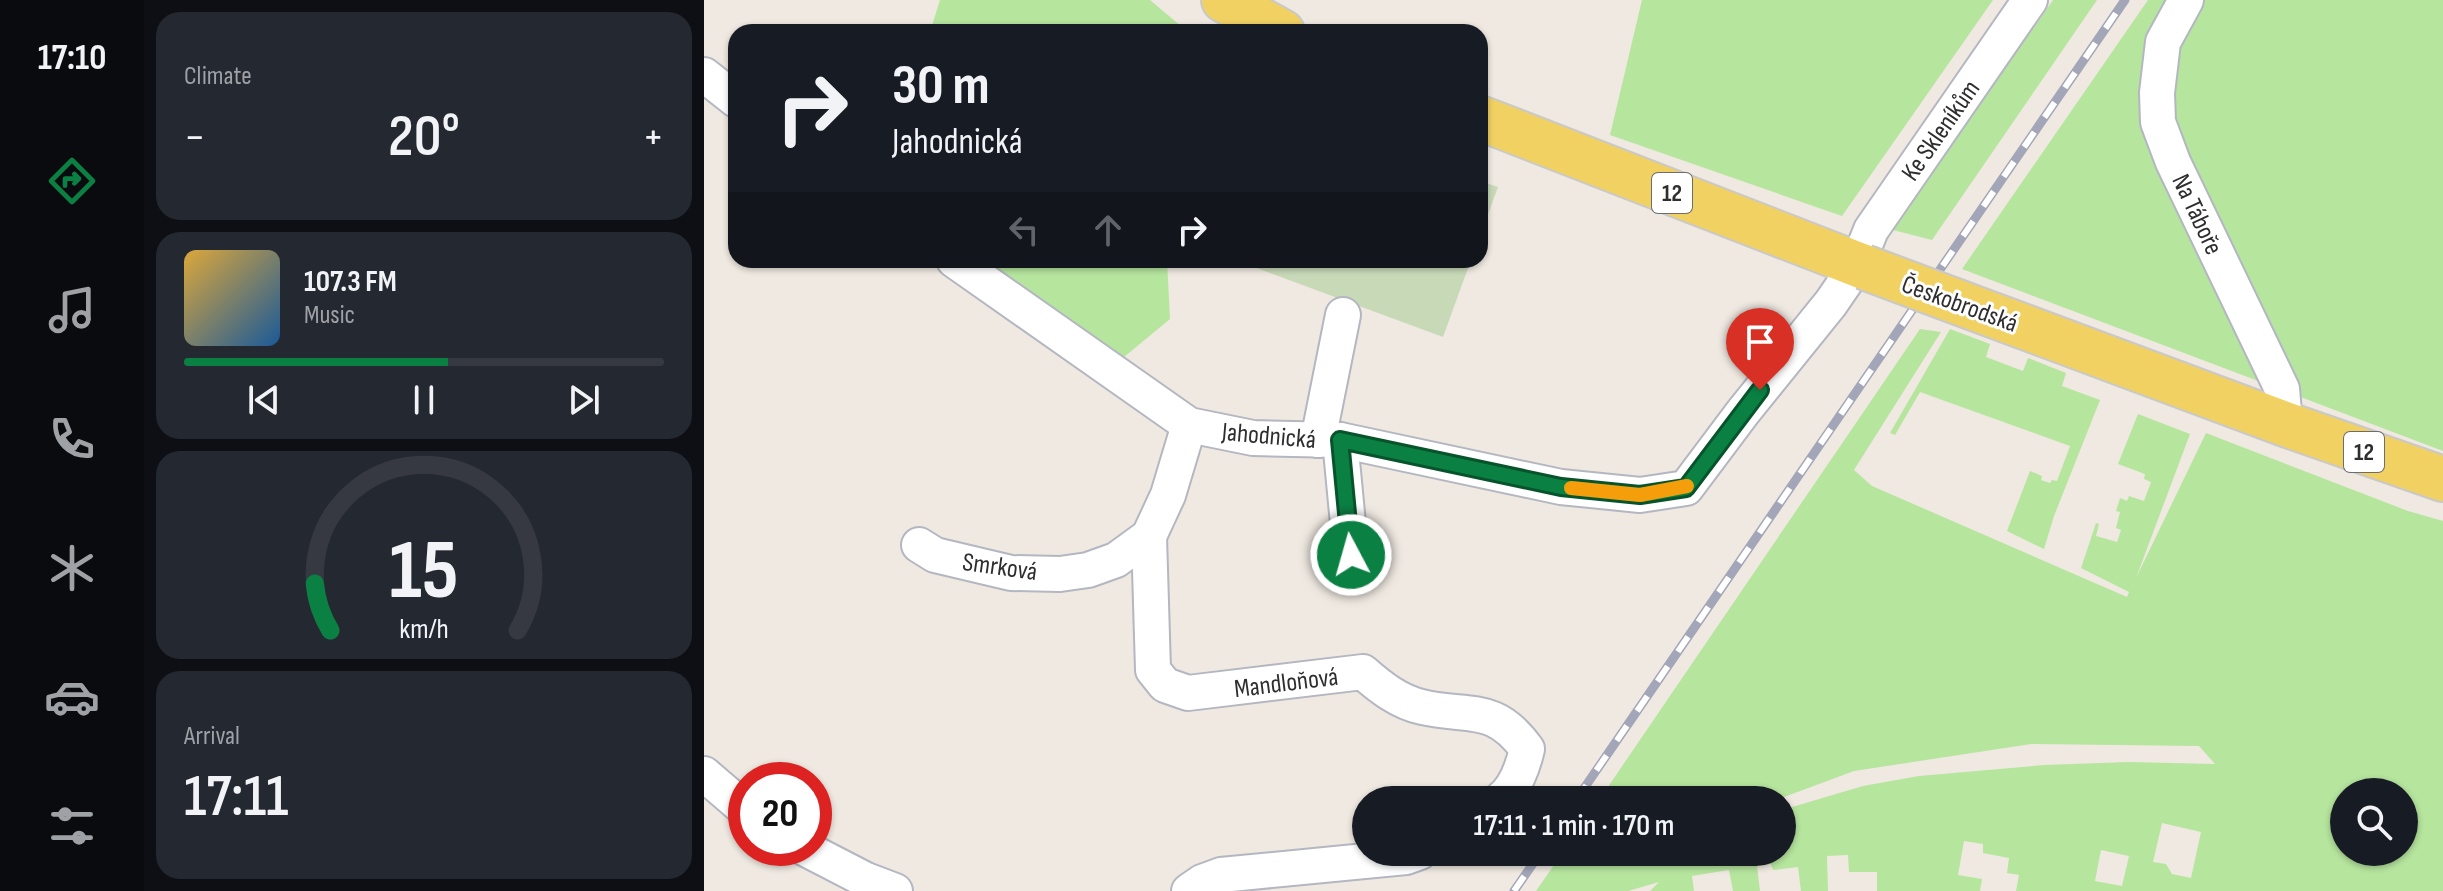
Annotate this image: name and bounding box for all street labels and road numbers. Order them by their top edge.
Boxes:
street label: Ke Skleníkům [1895,75,1987,187]
street label: Na Táboře [2165,169,2229,260]
road number: 12 [1652,173,1692,213]
street label: Českobrodská [1897,269,2022,340]
street label: Jahodnická [1219,417,1317,456]
road number: 12 [2344,432,2384,472]
street label: Smrková [960,547,1039,588]
street label: Mandloňová [1232,662,1340,705]

